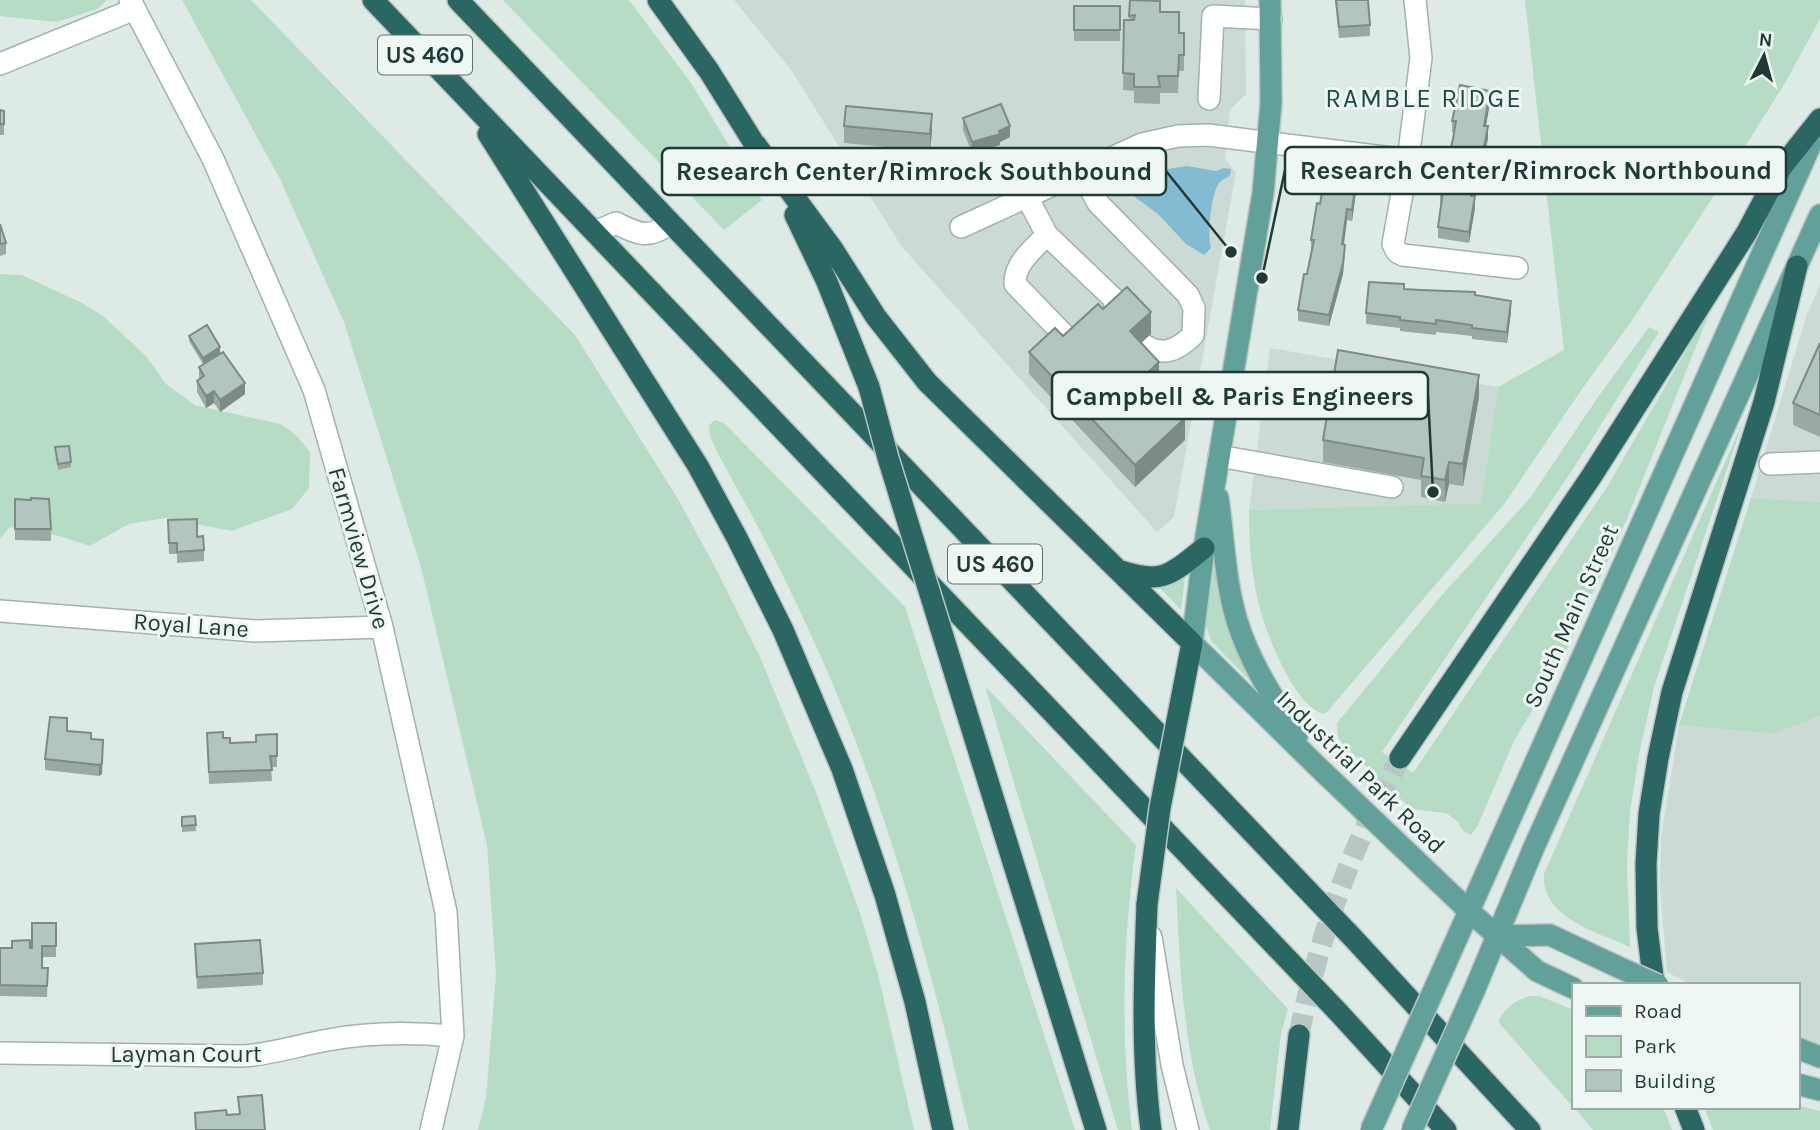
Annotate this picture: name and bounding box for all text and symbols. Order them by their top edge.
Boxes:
north arrow [1729,21,1799,91]
text: N [1758,28,1774,52]
road number: US 460 [378,36,472,74]
district label: RAMBLE RIDGE [1325,83,1523,114]
callout: Research Center/Rimrock Northbound [1285,147,1786,194]
callout: Research Center/Rimrock Southbound [662,148,1166,195]
text: Research Center/Rimrock Northbound [1300,155,1772,186]
text: Research Center/Rimrock Southbound [676,156,1152,187]
callout: Campbell & Paris Engineers [1052,372,1428,419]
text: Campbell & Paris Engineers [1066,381,1414,412]
street label: Farmview Drive [323,464,395,632]
street label: South Main Street [1518,520,1624,712]
road number: US 460 [948,544,1042,584]
street label: Royal Lane [132,607,250,643]
street label: Industrial Park Road [1271,685,1451,859]
legend [1572,983,1799,1109]
text: Road [1634,999,1682,1023]
text: Park [1634,1034,1677,1058]
street label: Layman Court [110,1040,262,1068]
text: Building [1634,1069,1715,1093]

